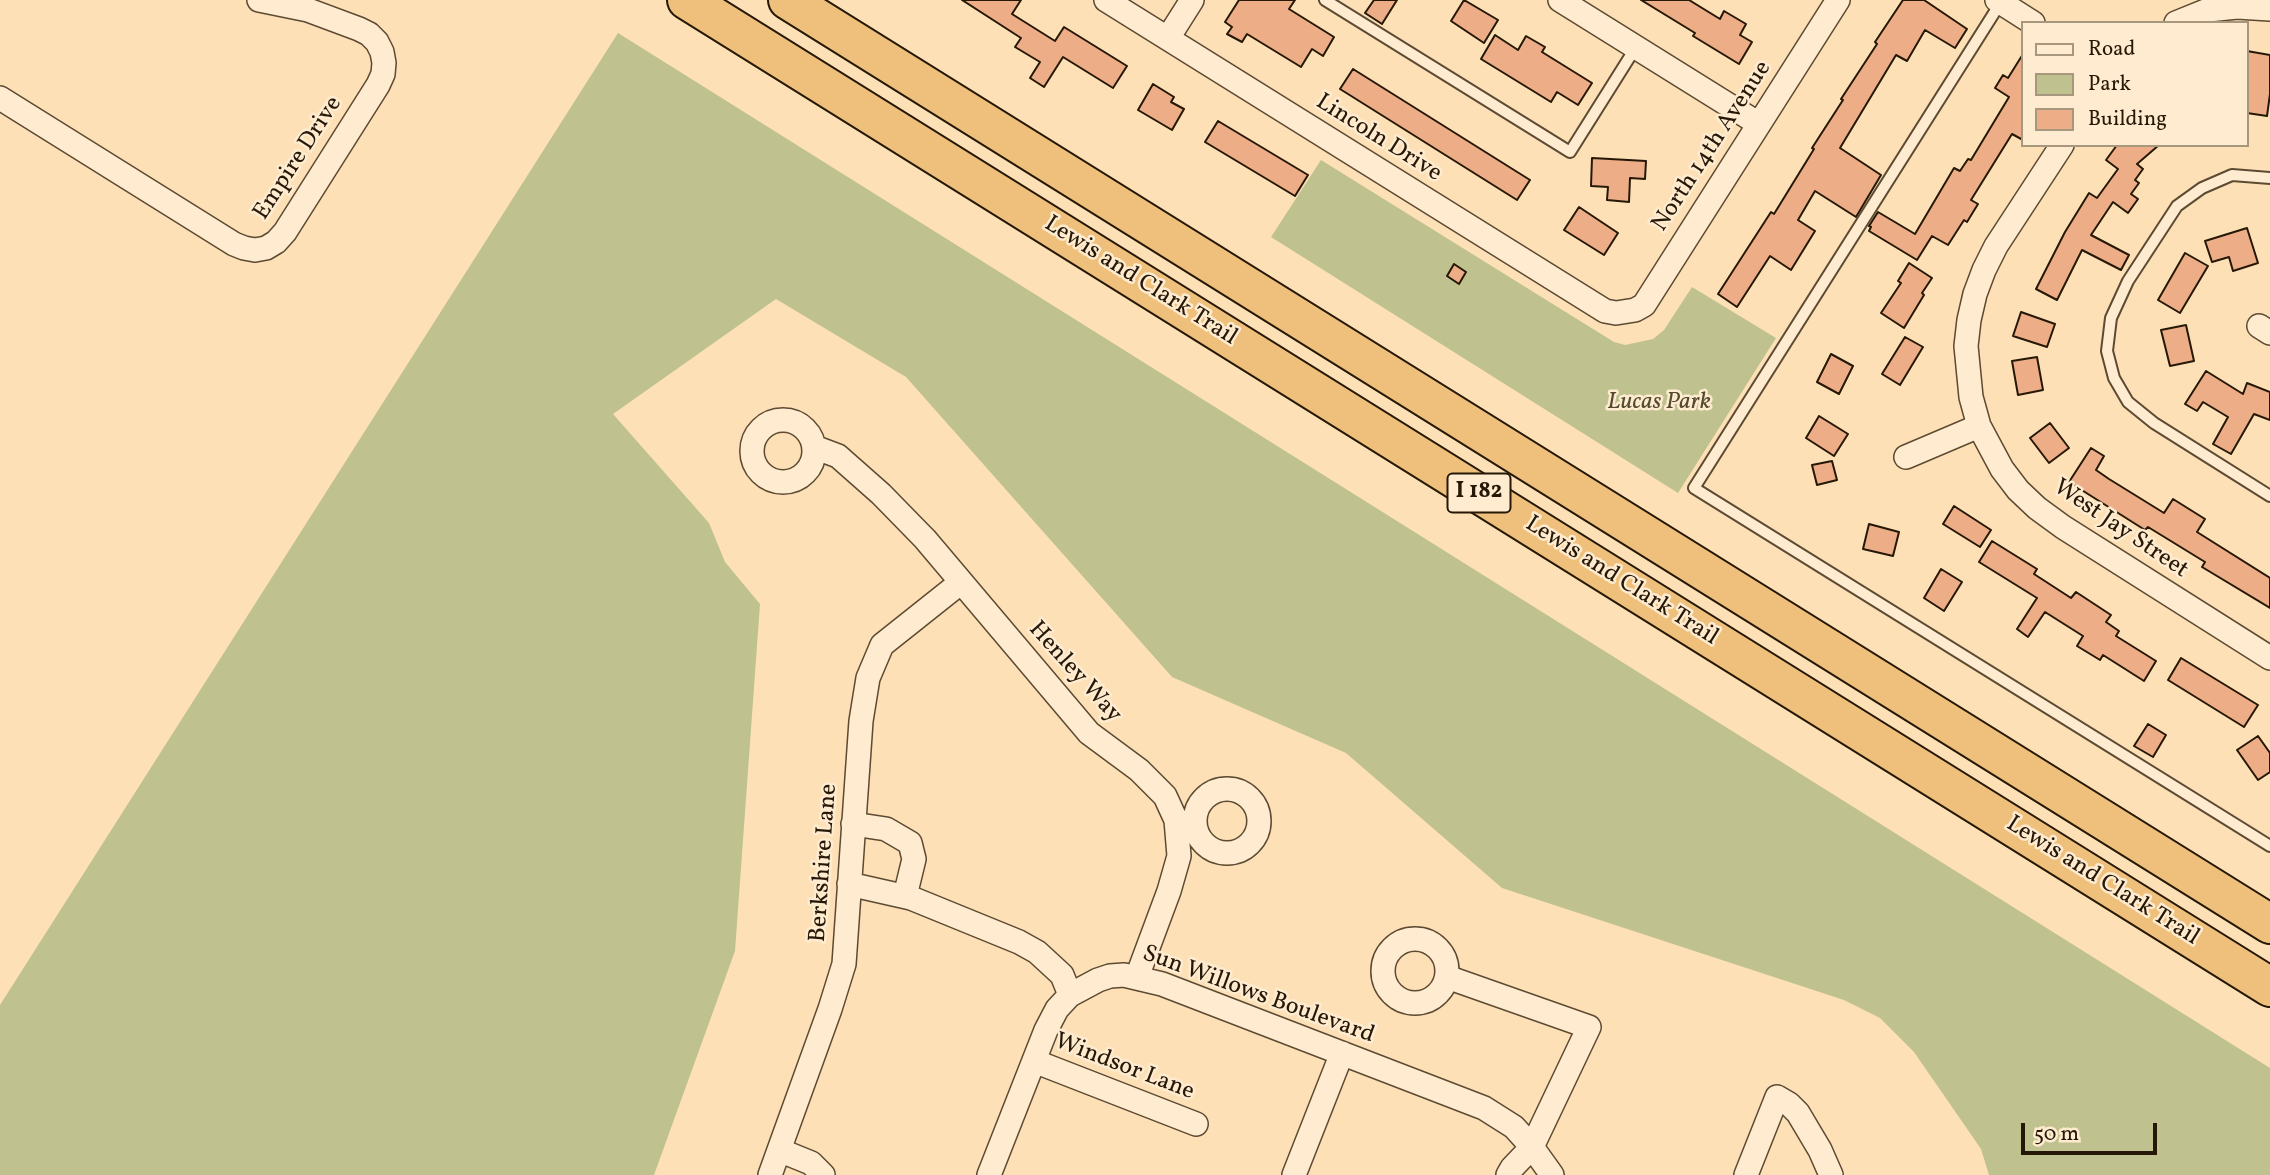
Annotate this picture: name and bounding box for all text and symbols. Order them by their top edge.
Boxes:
legend [2022,21,2249,147]
text: Road [2088,35,2135,64]
street label: North 14th Avenue [1647,56,1779,238]
text: Park [2088,70,2131,99]
street label: Lincoln Drive [1310,89,1446,189]
street label: Empire Drive [248,92,350,226]
text: Building [2088,105,2167,134]
street label: Lewis and Clark Trail [1038,211,1242,353]
park label: Lucas Park [1607,390,1711,418]
road number: I 182 [1448,474,1510,512]
street label: West Jay Street [2047,474,2193,586]
street label: Lewis and Clark Trail [1519,511,1723,653]
street label: Henley Way [1021,616,1127,730]
street label: Berkshire Lane [805,783,845,943]
street label: Lewis and Clark Trail [2000,811,2204,953]
street label: Sun Willows Boulevard [1138,941,1378,1051]
street label: Windsor Lane [1050,1028,1198,1108]
scale bar [2025,1108,2162,1152]
text: 50 m [2034,1120,2079,1149]

